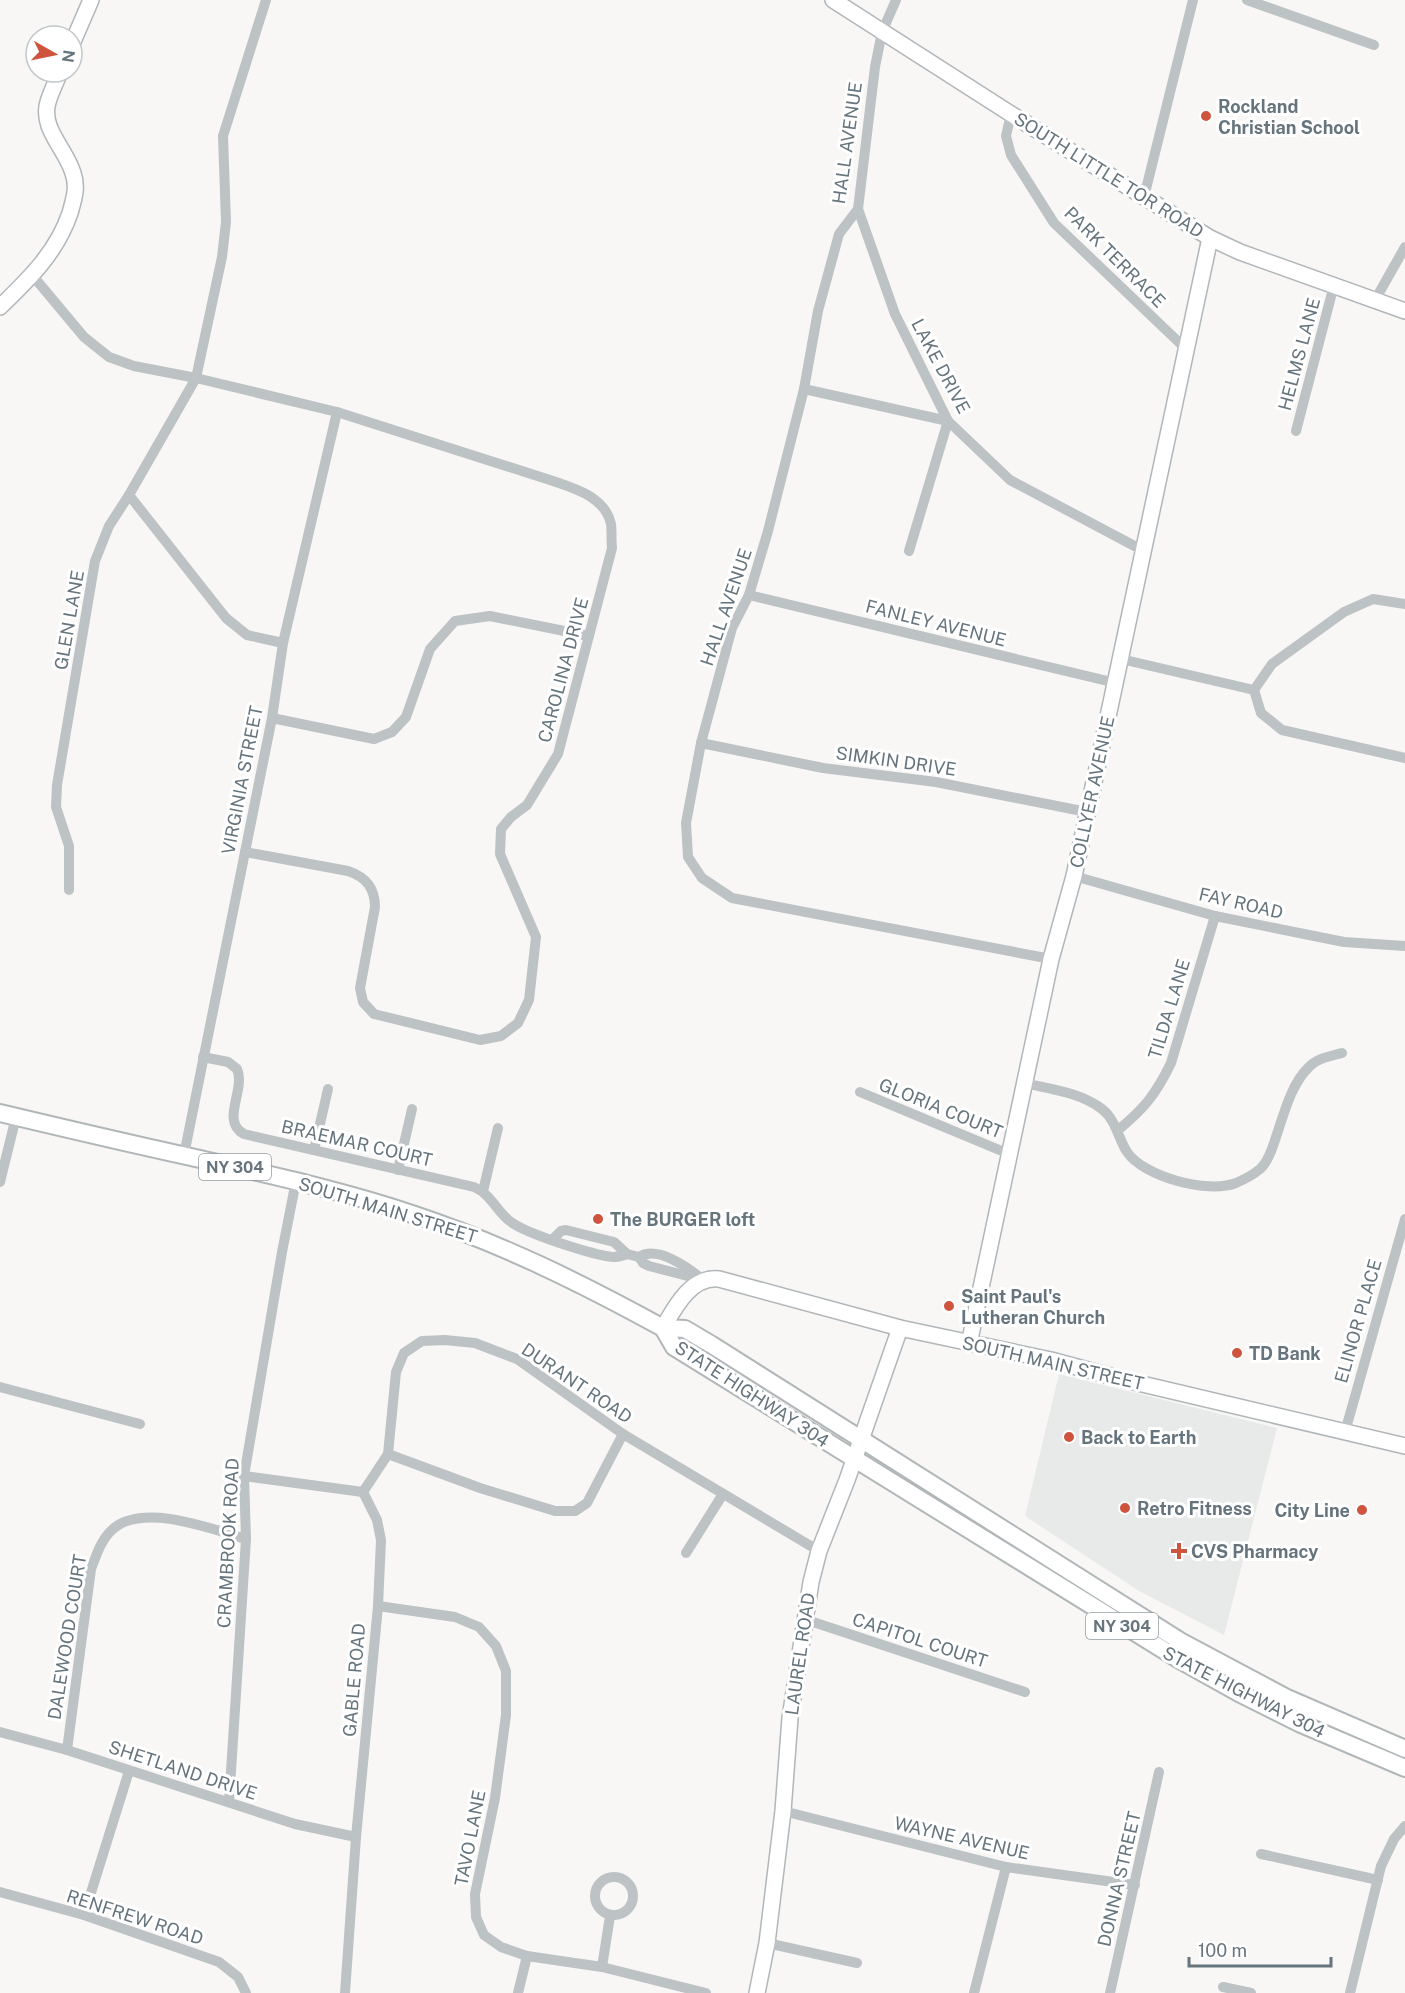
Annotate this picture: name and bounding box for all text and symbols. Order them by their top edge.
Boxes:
north arrow [24,24,84,84]
text: N [58,49,79,64]
street label: HALL AVENUE [828,81,866,205]
place label: Rockland Christian School [1218,96,1360,138]
street label: SOUTH LITTLE TOR ROAD [1010,108,1208,242]
marker: Rockland Christian School [1199,109,1213,123]
street label: PARK TERRACE [1060,202,1170,312]
street label: HELMS LANE [1274,295,1324,413]
street label: LAKE DRIVE [907,315,975,417]
street label: HALL AVENUE [696,545,756,669]
street label: GLEN LANE [50,568,88,672]
street label: CAROLINA DRIVE [534,595,592,745]
street label: FANLEY AVENUE [863,595,1009,651]
street label: VIRGINIA STREET [217,703,267,856]
street label: COLLYER AVENUE [1066,714,1118,870]
street label: SIMKIN DRIVE [834,742,958,780]
street label: FAY ROAD [1197,883,1285,923]
street label: TILDA LANE [1144,956,1194,1062]
street label: GLORIA COURT [876,1074,1006,1142]
street label: BRAEMAR COURT [279,1115,435,1171]
road number: NY 304 [199,1154,271,1180]
street label: SOUTH MAIN STREET [296,1173,480,1247]
place label: The BURGER loft [610,1209,755,1230]
marker: The BURGER loft [591,1212,605,1226]
street label: ELINOR PLACE [1330,1257,1386,1385]
place label: Saint Paul's Lutheran Church [961,1286,1105,1328]
marker: Saint Paul's Lutheran Church [942,1299,956,1313]
street label: SOUTH MAIN STREET [960,1332,1146,1394]
street label: STATE HIGHWAY 304 [671,1336,833,1452]
street label: DURANT ROAD [518,1338,636,1428]
place label: TD Bank [1249,1343,1321,1364]
marker: TD Bank [1230,1346,1244,1360]
place label: Back to Earth [1081,1427,1196,1448]
marker: Back to Earth [1062,1430,1076,1444]
street label: CRAMBROOK ROAD [213,1457,243,1629]
place label: Retro Fitness [1137,1498,1252,1519]
place label: City Line [1274,1500,1350,1521]
marker: Retro Fitness [1118,1501,1132,1515]
marker: City Line [1355,1503,1369,1517]
place label: CVS Pharmacy [1191,1541,1318,1562]
marker: CVS Pharmacy [1172,1544,1186,1558]
street label: DALEWOOD COURT [44,1553,90,1721]
street label: LAUREL ROAD [781,1591,819,1717]
street label: CAPITOL COURT [850,1608,990,1672]
road number: NY 304 [1086,1613,1158,1639]
street label: GABLE ROAD [339,1622,369,1738]
street label: STATE HIGHWAY 304 [1159,1642,1329,1742]
street label: SHETLAND DRIVE [106,1736,260,1804]
street label: TAVO LANE [450,1788,490,1888]
street label: DONNA STREET [1093,1809,1145,1949]
street label: WAYNE AVENUE [892,1812,1032,1864]
street label: RENFREW ROAD [64,1885,206,1949]
scale bar [1189,1930,1332,1968]
text: 100 m [1198,1940,1247,1961]

